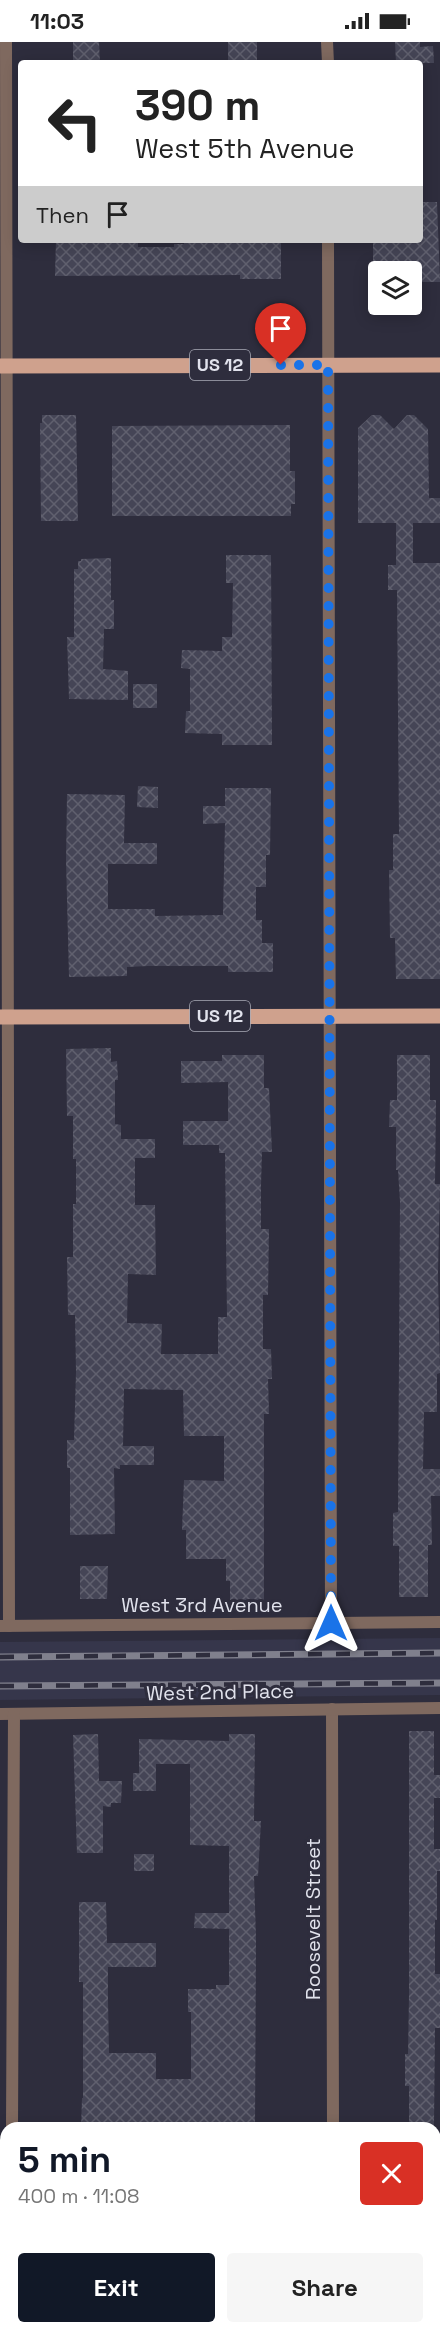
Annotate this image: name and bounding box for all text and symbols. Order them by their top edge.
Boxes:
text: 11:03 [30,7,84,35]
text: 390 m [135,79,260,132]
icon: left [36,84,114,162]
text: West 5th Avenue [135,131,355,166]
icon: arrive [101,198,134,231]
text: Then [36,201,89,229]
map controls [368,261,422,315]
button: layers [368,261,422,315]
pin [255,303,306,365]
icon: arrive [264,312,297,345]
road number: US 12 [190,350,250,380]
road number: US 12 [190,1001,250,1031]
position arrow [299,1591,363,1655]
street label: West 3rd Avenue [121,1592,283,1618]
street label: West 2nd Place [146,1678,294,1706]
street label: Roosevelt Street [300,1838,326,2000]
text: 5 min [18,2137,111,2183]
button: close [360,2142,423,2205]
text: 400 m · 11:08 [18,2183,140,2209]
button: Exit [18,2253,215,2322]
button: Share [227,2253,423,2322]

